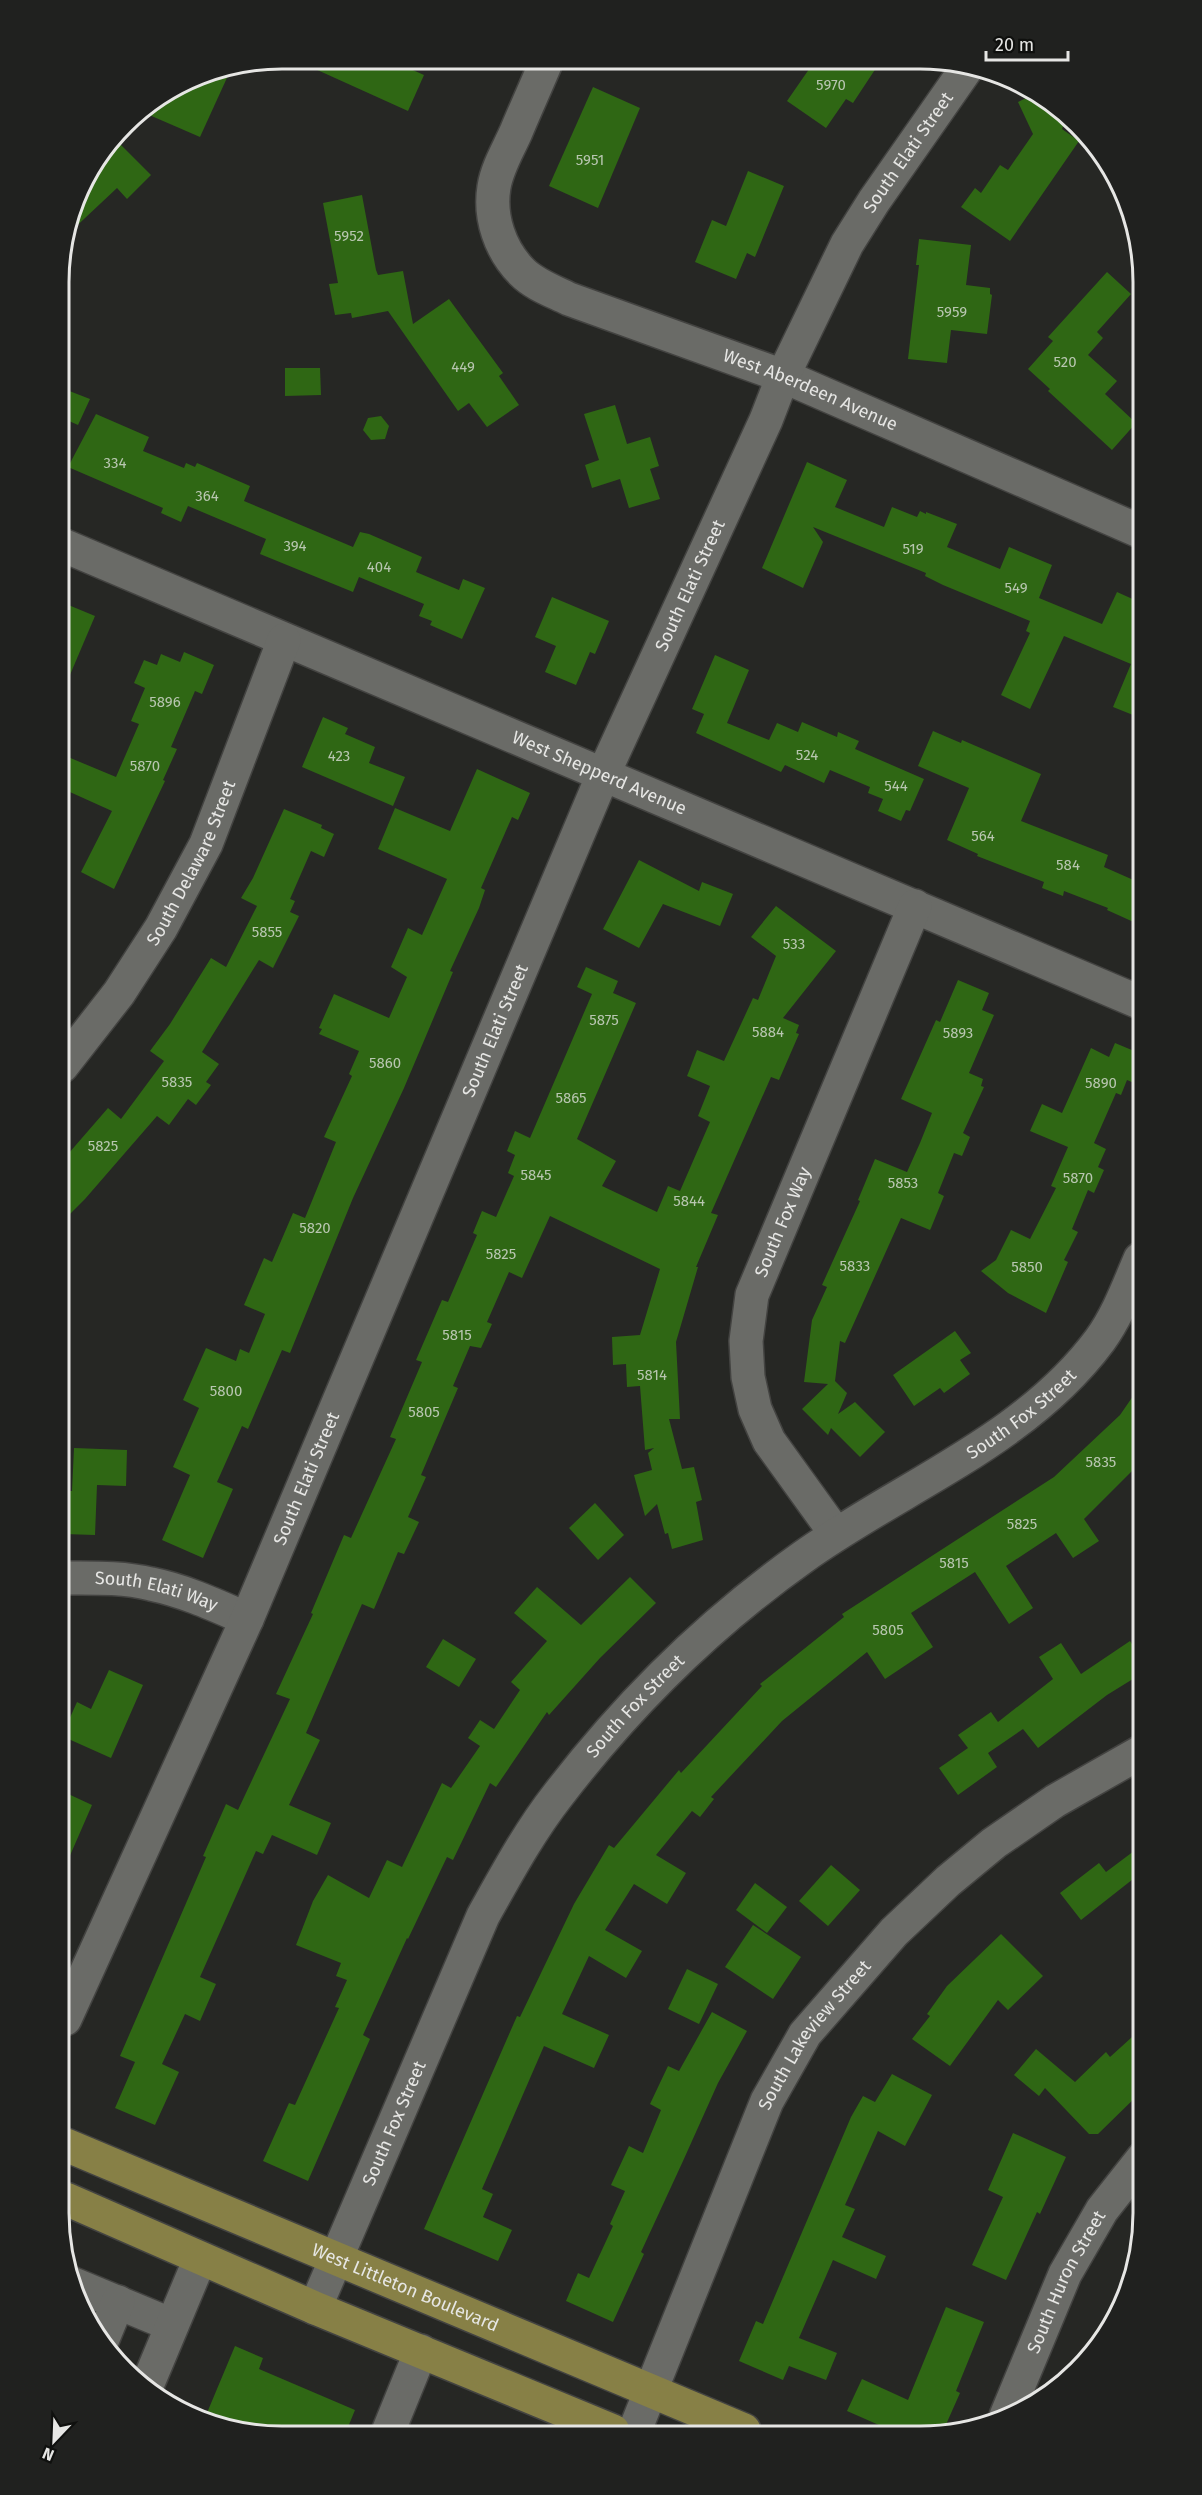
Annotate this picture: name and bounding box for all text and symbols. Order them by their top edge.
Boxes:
scale bar [986,24,1068,62]
text: 20 m [995,34,1034,56]
house number: 5970 [816,76,846,94]
street label: South Elati Street [858,87,958,217]
house number: 5951 [576,151,604,169]
house number: 5952 [334,227,364,245]
house number: 5959 [937,303,967,321]
street label: West Aberdeen Avenue [720,344,901,436]
house number: 520 [1053,353,1077,371]
house number: 449 [451,358,475,376]
house number: 334 [104,454,126,472]
house number: 364 [195,487,219,505]
street label: South Elati Street [650,516,730,655]
house number: 394 [283,537,307,555]
house number: 519 [902,540,924,558]
house number: 404 [367,558,391,576]
house number: 549 [1004,579,1028,597]
house number: 5896 [149,693,181,711]
street label: West Shepperd Avenue [509,726,690,820]
house number: 524 [796,746,818,764]
house number: 423 [328,747,350,765]
house number: 5870 [130,757,160,775]
street label: South Delaware Street [142,777,241,950]
house number: 544 [884,777,908,795]
house number: 564 [971,827,995,845]
house number: 584 [1056,856,1080,874]
house number: 5855 [252,923,282,941]
house number: 533 [783,935,805,953]
street label: South Elati Street [457,960,533,1101]
house number: 5875 [589,1011,619,1029]
house number: 5884 [752,1023,784,1041]
house number: 5893 [943,1024,973,1042]
house number: 5860 [369,1054,401,1072]
house number: 5835 [162,1073,192,1091]
house number: 5890 [1085,1074,1117,1092]
house number: 5865 [555,1089,587,1107]
house number: 5825 [88,1137,118,1155]
street label: South Fox Way [750,1163,816,1280]
house number: 5845 [520,1166,552,1184]
house number: 5870 [1063,1169,1093,1187]
house number: 5853 [888,1174,918,1192]
house number: 5844 [673,1192,705,1210]
house number: 5820 [299,1219,331,1237]
house number: 5825 [486,1245,516,1263]
house number: 5833 [840,1257,870,1275]
house number: 5850 [1011,1258,1043,1276]
house number: 5815 [442,1326,472,1344]
street label: South Fox Street [962,1364,1081,1464]
house number: 5814 [637,1366,667,1384]
house number: 5800 [210,1382,242,1400]
house number: 5805 [408,1403,440,1421]
street label: South Elati Street [268,1408,344,1548]
house number: 5835 [1086,1453,1116,1471]
house number: 5825 [1007,1515,1037,1533]
house number: 5815 [939,1554,969,1572]
street label: South Elati Way [95,1567,221,1616]
house number: 5805 [872,1621,904,1639]
street label: South Fox Street [582,1649,689,1762]
street label: South Lakeview Street [754,1955,876,2113]
street label: South Fox Street [358,2057,431,2189]
street label: South Huron Street [1022,2206,1111,2357]
street label: West Littleton Boulevard [309,2239,502,2337]
north arrow [24,2411,84,2471]
text: N [40,2444,57,2465]

